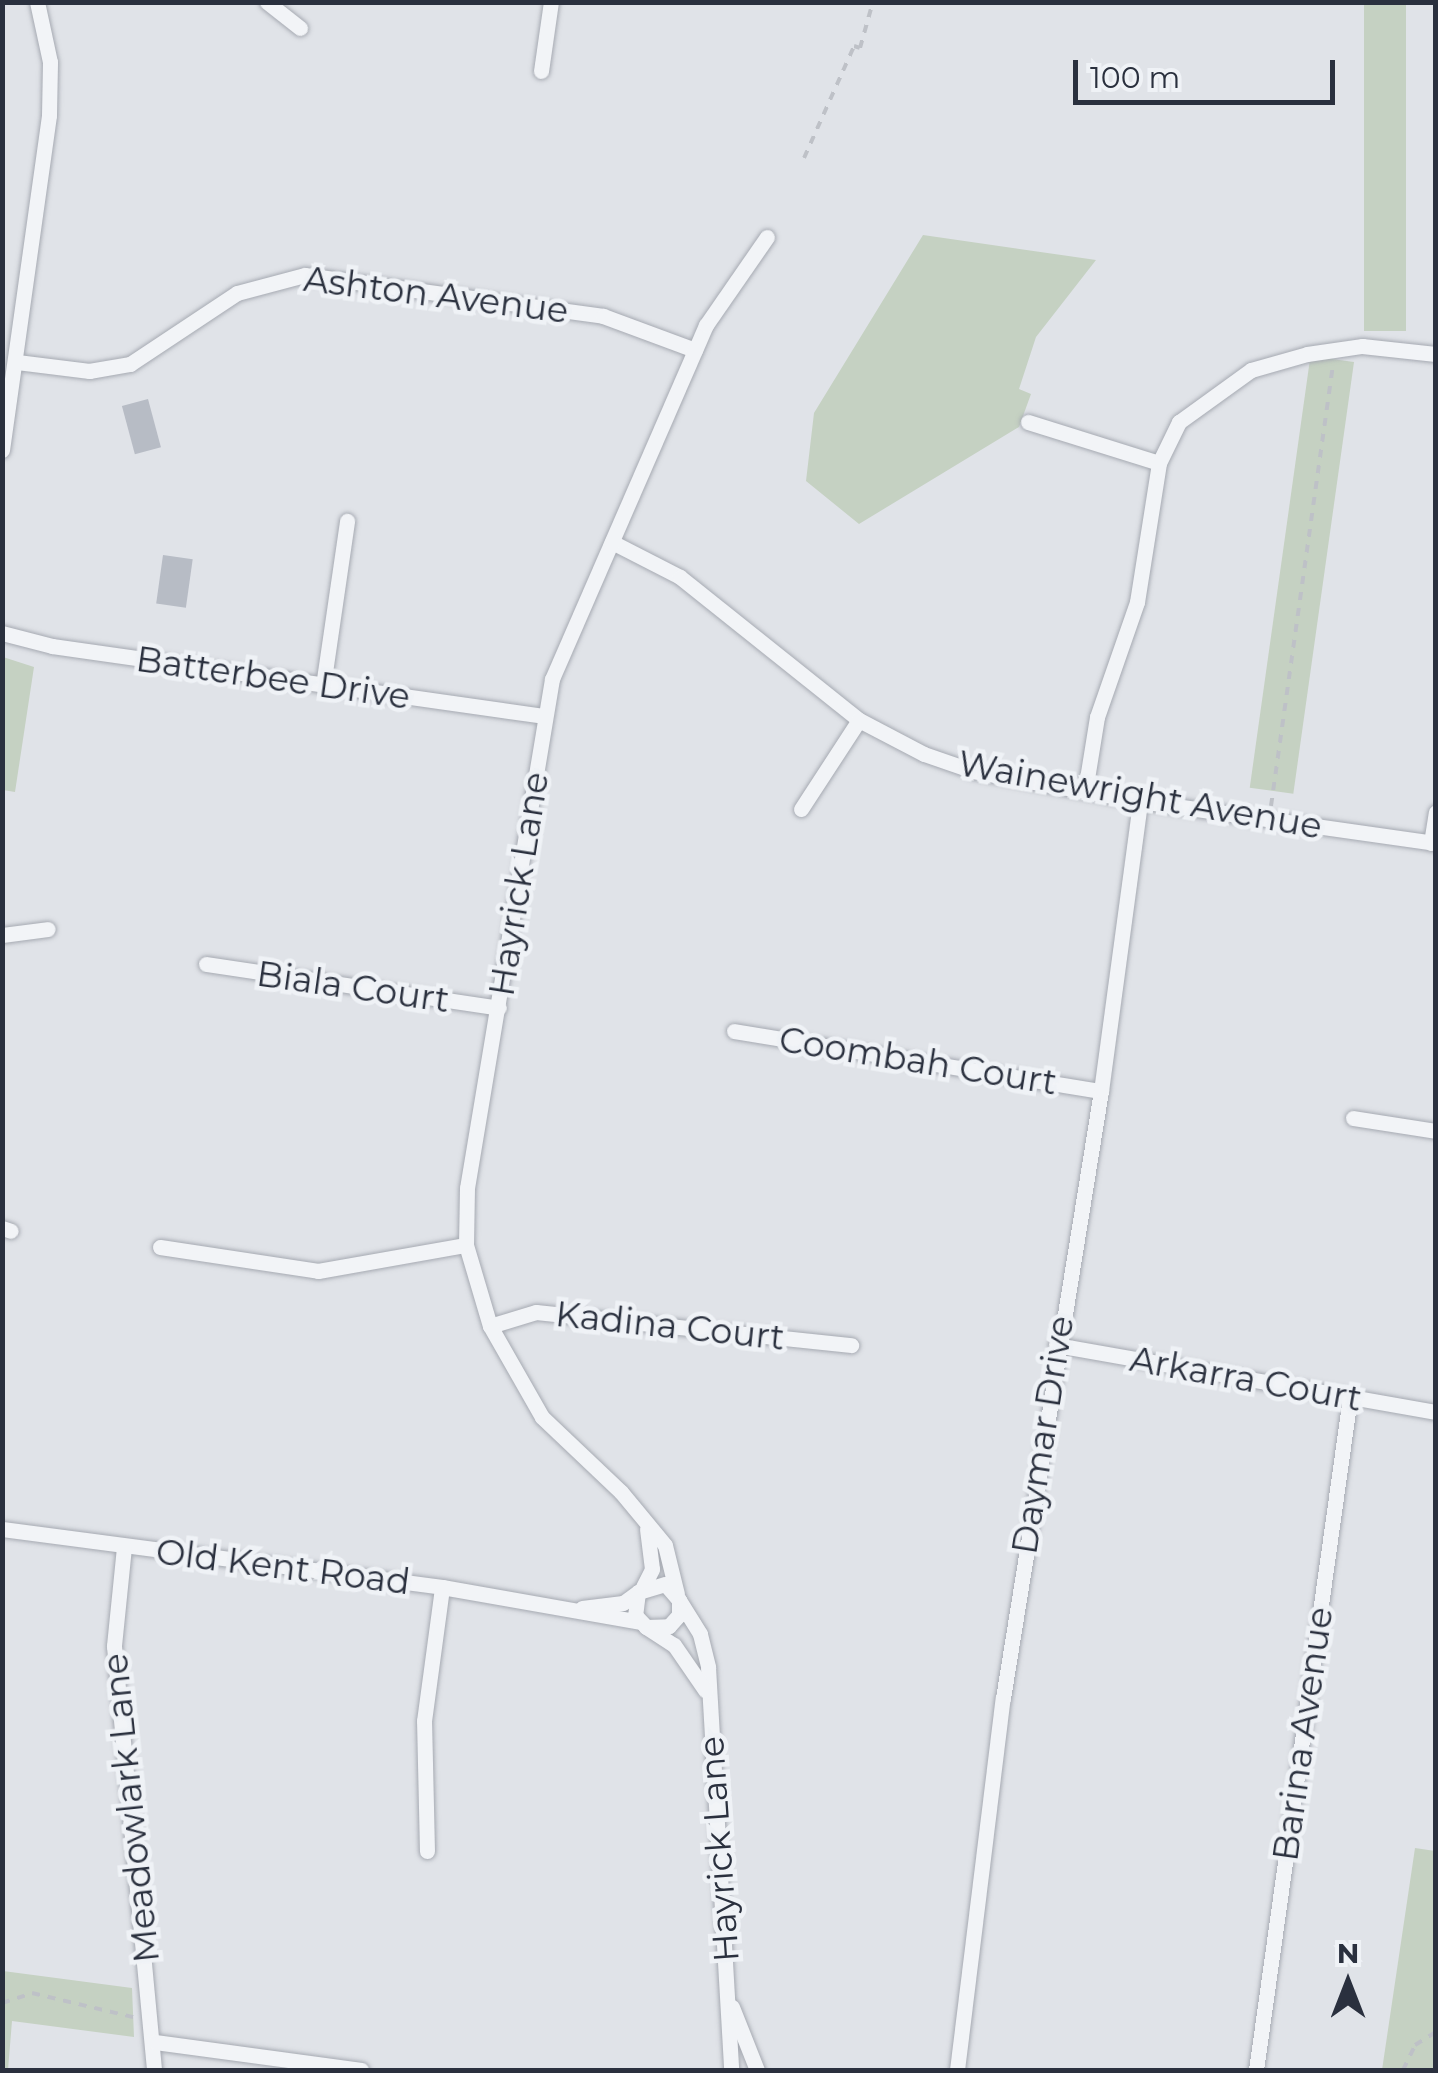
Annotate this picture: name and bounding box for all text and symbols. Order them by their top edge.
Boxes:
scale bar [1078,40,1340,102]
text: 100 m [1090,59,1180,96]
street label: Ashton Avenue [301,258,571,332]
street label: Batterbee Drive [133,638,413,718]
street label: Wainewright Avenue [955,742,1325,848]
street label: Hayrick Lane [481,769,557,999]
street label: Biala Court [254,953,452,1021]
street label: Coombah Court [776,1018,1060,1104]
street label: Kadina Court [553,1293,787,1359]
street label: Daymar Drive [1003,1313,1083,1557]
street label: Arkarra Court [1127,1338,1365,1420]
street label: Old Kent Road [154,1531,412,1603]
street label: Barina Avenue [1264,1604,1342,1864]
street label: Meadowlark Lane [94,1651,168,1965]
street label: Hayrick Lane [690,1735,748,1963]
north arrow [1298,1933,1398,2033]
text: N [1337,1936,1359,1970]

